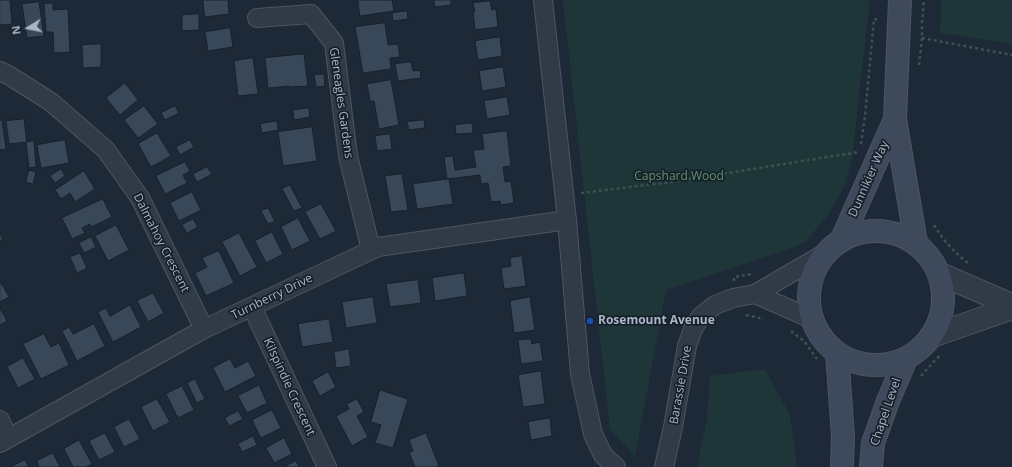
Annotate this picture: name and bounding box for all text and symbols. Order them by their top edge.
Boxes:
north arrow [8,8,48,48]
text: N [8,24,24,36]
street label: Gleneagles Gardens [326,47,356,159]
street label: Dunnikier Way [846,139,892,219]
park label: Capshard Wood [634,170,724,184]
street label: Dalmahoy Crescent [130,191,192,295]
street label: Turnberry Drive [229,271,315,323]
place label: Rosemount Avenue [598,314,715,328]
marker: Rosemount Avenue [585,316,595,326]
street label: Kilspindie Crescent [260,336,318,438]
street label: Barassie Drive [667,345,695,425]
street label: Chapel Level [868,376,904,448]

